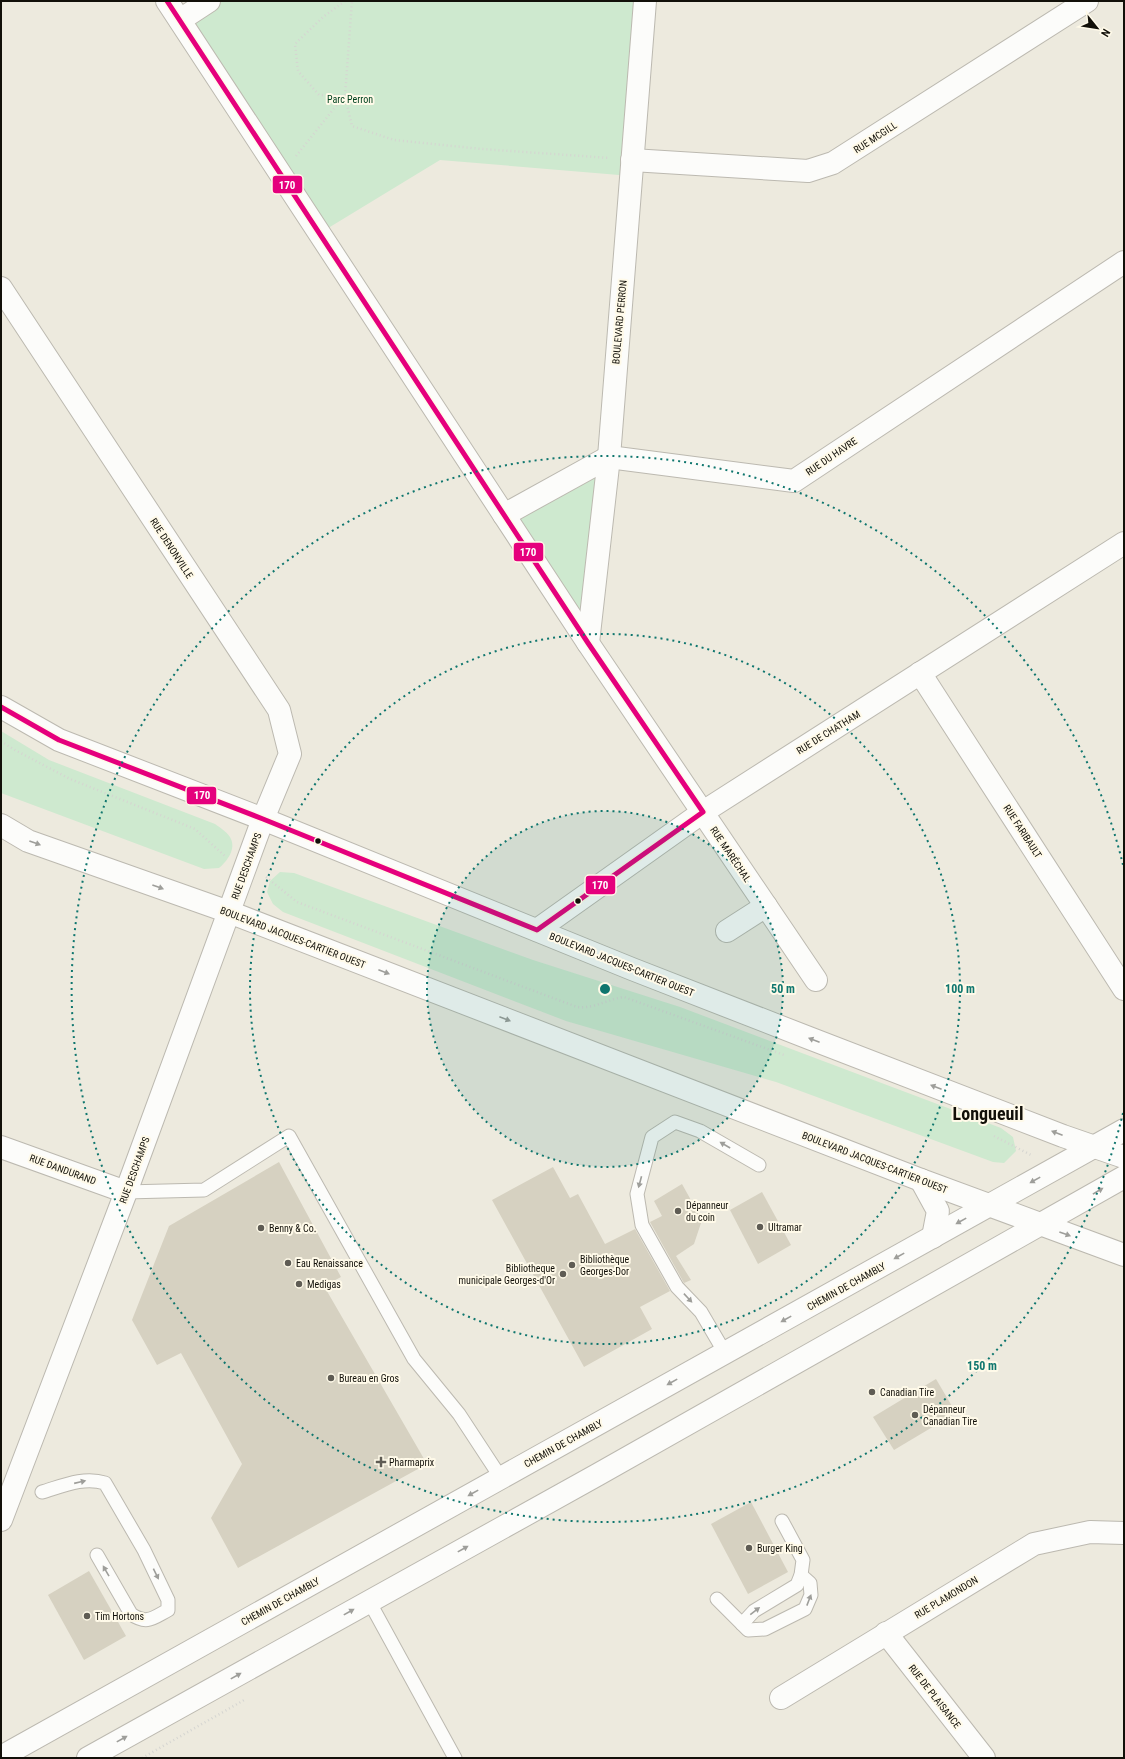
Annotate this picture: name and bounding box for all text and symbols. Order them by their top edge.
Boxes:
north arrow [1077,8,1117,48]
text: N [1098,27,1113,39]
park label: Parc Perron [327,94,373,105]
street label: RUE MCGILL [852,119,899,155]
line badge: 170 [272,175,303,194]
text: 170 [279,179,296,192]
street label: BOULEVARD PERRON [610,279,629,365]
street label: RUE DU HAVRE [804,435,859,478]
street label: RUE DENONVILLE [148,516,195,581]
line badge: 170 [513,542,544,562]
text: 170 [520,546,537,559]
street label: RUE DE CHATHAM [794,708,862,756]
line badge: 170 [186,786,217,805]
text: 170 [194,789,211,802]
street label: RUE FARIBAULT [1001,803,1044,860]
street label: RUE MARÉCHAL [708,824,754,884]
street label: RUE DESCHAMPS [229,831,264,901]
unlabelled marker [313,836,323,846]
one-way arrow [30,841,42,847]
line badge: 170 [585,875,616,895]
text: 170 [592,879,609,892]
one-way arrow [152,884,164,890]
unlabelled marker [573,896,583,906]
street label: BOULEVARD JACQUES-CARTIER OUEST [218,905,367,970]
street label: BOULEVARD JACQUES-CARTIER OUEST [548,930,696,999]
one-way arrow [379,970,391,976]
centre of rings [598,982,612,996]
text: 50 m [771,982,795,996]
text: 100 m [945,982,975,996]
one-way arrow [500,1017,512,1023]
one-way arrow [808,1037,820,1043]
one-way arrow [929,1083,941,1089]
district label: Longueuil [953,1103,1023,1124]
street label: BOULEVARD JACQUES-CARTIER OUEST [800,1130,949,1195]
one-way arrow [1050,1130,1062,1136]
street label: RUE DESCHAMPS [117,1135,152,1205]
one-way arrow [719,1142,731,1149]
street label: RUE DANDURAND [28,1152,98,1187]
one-way arrow [637,1176,643,1188]
one-way arrow [1029,1176,1041,1183]
one-way arrow [1093,1187,1103,1195]
place label: Dépanneur du coin [686,1200,728,1223]
marker: Dépanneur du coin [673,1206,683,1216]
one-way arrow [955,1218,967,1225]
marker: Ultramar [755,1222,765,1232]
place label: Ultramar [768,1222,802,1233]
marker: Benny & Co. [256,1223,266,1233]
place label: Benny & Co. [269,1223,316,1234]
one-way arrow [1059,1231,1071,1237]
one-way arrow [893,1252,905,1259]
place label: Bibliothèque Georges-Dor [580,1254,630,1277]
marker: Eau Renaissance [283,1258,293,1268]
place label: Eau Renaissance [296,1258,363,1269]
marker: Bibliothèque Georges-Dor [567,1260,577,1270]
street label: CHEMIN DE CHAMBLY [805,1260,888,1313]
place label: Bibliotheque municipale Georges-d'Or [459,1263,555,1286]
marker: Bibliotheque municipale Georges-d'Or [558,1269,568,1279]
marker: Medigas [294,1279,304,1289]
place label: Medigas [307,1279,341,1290]
one-way arrow [683,1293,692,1303]
one-way arrow [780,1316,792,1322]
text: 150 m [967,1359,997,1373]
marker: Bureau en Gros [326,1373,336,1383]
place label: Bureau en Gros [339,1373,400,1384]
one-way arrow [666,1379,678,1386]
marker: Canadian Tire [867,1387,877,1397]
place label: Canadian Tire [880,1387,935,1398]
place label: Dépanneur Canadian Tire [923,1404,978,1427]
marker: Dépanneur Canadian Tire [910,1410,920,1420]
street label: CHEMIN DE CHAMBLY [522,1417,605,1470]
marker: Pharmaprix [376,1457,386,1467]
place label: Pharmaprix [389,1457,435,1468]
one-way arrow [73,1478,86,1484]
one-way arrow [467,1490,479,1497]
marker: Burger King [744,1543,754,1553]
place label: Burger King [757,1543,803,1554]
one-way arrow [457,1546,469,1553]
one-way arrow [103,1565,110,1577]
one-way arrow [152,1568,159,1579]
street label: RUE PLAMONDON [913,1574,980,1621]
street label: CHEMIN DE CHAMBLY [239,1575,322,1628]
one-way arrow [806,1593,812,1605]
one-way arrow [750,1607,760,1616]
one-way arrow [343,1609,355,1616]
marker: Tim Hortons [82,1611,92,1621]
place label: Tim Hortons [95,1611,145,1622]
street label: RUE DE PLAISANCE [906,1662,963,1730]
one-way arrow [230,1672,241,1679]
one-way arrow [116,1736,128,1742]

